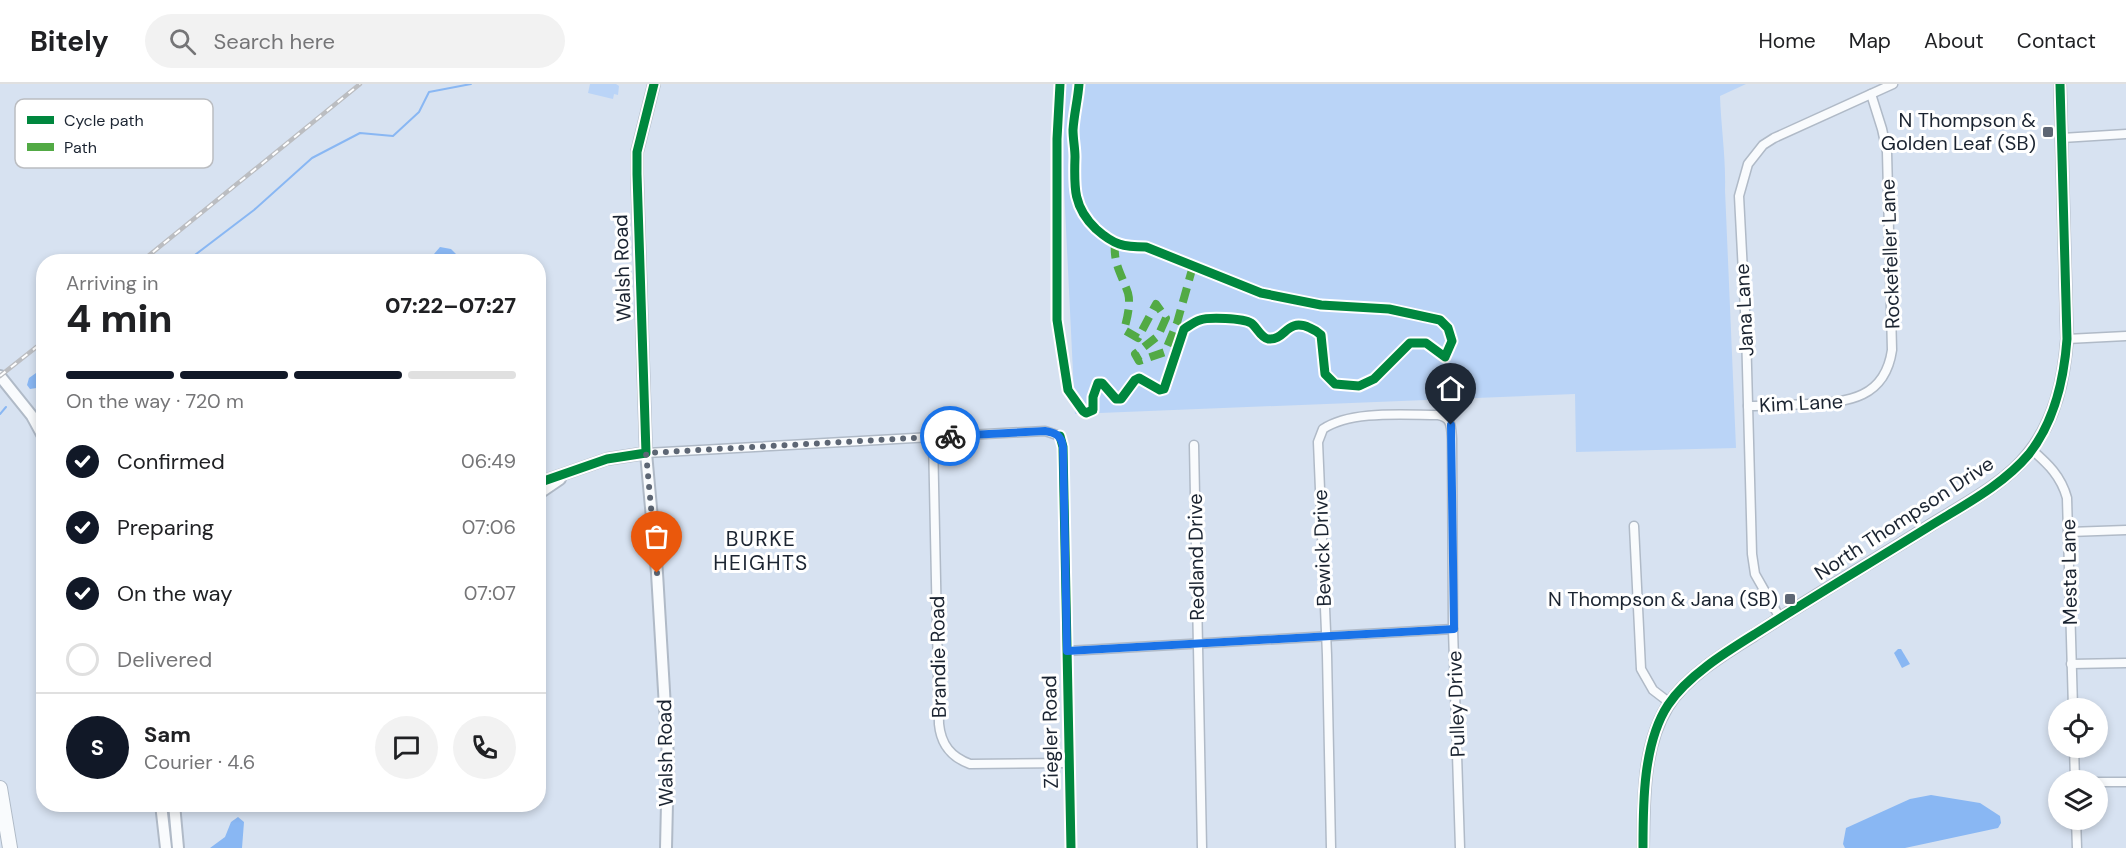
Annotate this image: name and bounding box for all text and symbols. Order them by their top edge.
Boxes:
search box [145,14,565,68]
text: Bitely [30,23,109,60]
icon: search [166,25,199,58]
text: Search here [214,27,335,56]
text: Home [1758,27,1816,55]
text: Map [1849,27,1891,55]
text: About [1924,27,1984,55]
text: Contact [2017,27,2096,55]
legend [15,99,213,168]
place label: N Thompson & Golden Leaf (SB) [1881,107,2036,156]
text: Cycle path [64,110,144,131]
marker: N Thompson & Golden Leaf (SB) [2041,125,2055,139]
text: Path [64,137,97,158]
street label: Rockefeller Lane [1874,178,1906,330]
street label: Walsh Road [607,214,637,322]
street label: Jana Lane [1729,263,1759,357]
text: Arriving in [66,270,158,296]
text: 07:22–07:27 [385,291,516,320]
text: 4 min [66,293,173,344]
pin [1425,363,1476,425]
icon: home [1434,372,1467,405]
text: On the way · 720 m [66,388,244,414]
street label: Kim Lane [1758,388,1844,418]
courier [920,406,980,466]
icon: bike [934,420,967,453]
icon: check [66,445,99,478]
text: Confirmed [117,447,225,476]
text: 06:49 [461,448,516,474]
street label: North Thompson Drive [1809,450,1999,586]
street label: Bewick Drive [1307,489,1337,607]
street label: Redland Drive [1182,493,1210,621]
icon: check [66,511,99,544]
pin [631,511,682,573]
text: Preparing [117,513,214,542]
text: 07:06 [462,514,516,540]
street label: Mesta Lane [2055,519,2083,625]
icon: bag [640,520,673,553]
district label: BURKE HEIGHTS [713,525,809,577]
icon: check [66,577,99,610]
text: On the way [117,579,232,608]
text: 07:07 [464,580,516,606]
place label: N Thompson & Jana (SB) [1548,586,1778,612]
marker: N Thompson & Jana (SB) [1783,592,1797,606]
street label: Brandie Road [924,596,952,718]
text: Delivered [117,645,212,674]
street label: Pulley Drive [1441,650,1471,758]
street label: Ziegler Road [1036,675,1064,789]
map controls [2048,698,2108,830]
button: locate [2048,698,2108,758]
street label: Walsh Road [651,699,679,807]
button: chat [375,716,438,779]
button: phone [453,716,516,779]
text: Sam [144,720,191,749]
text: S [91,733,104,762]
text: Courier · 4.6 [144,749,255,775]
button: layers [2048,770,2108,830]

